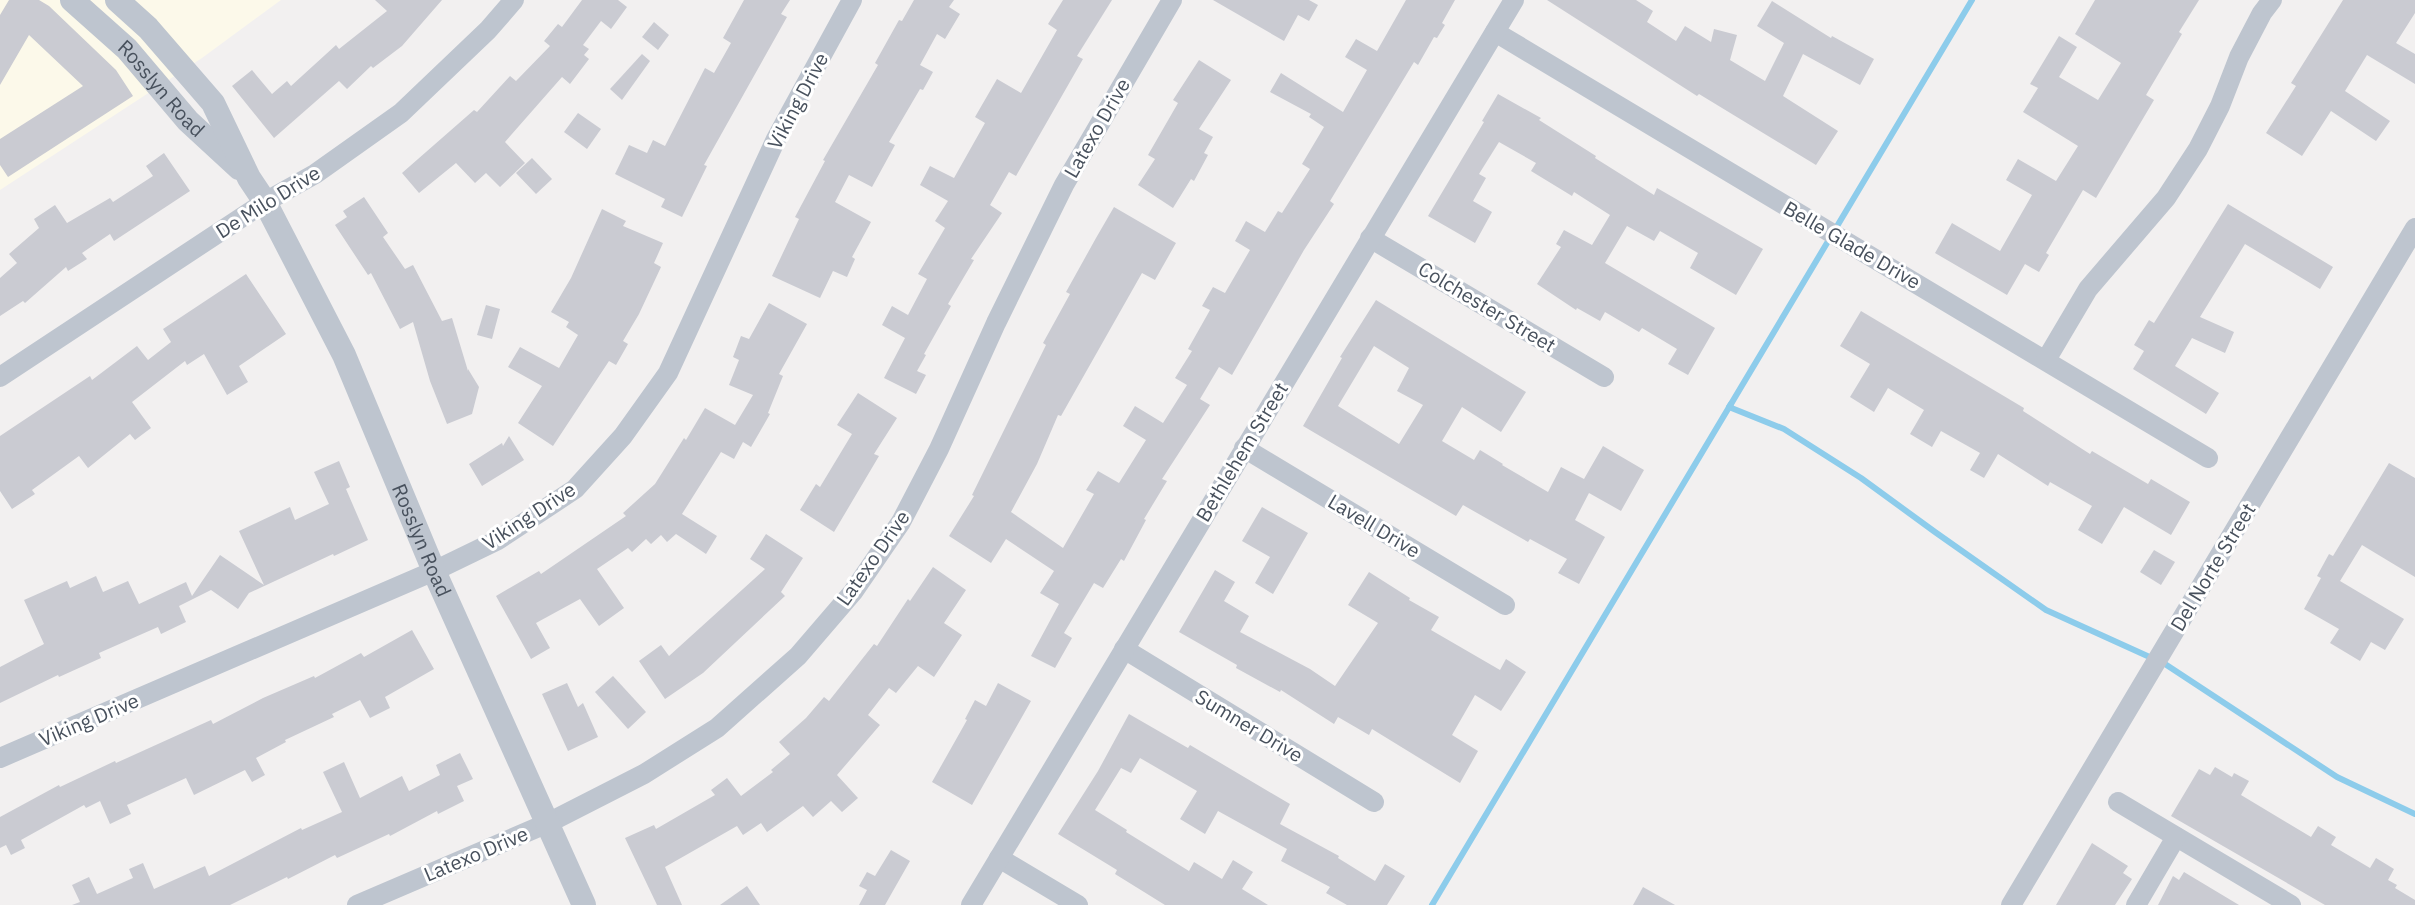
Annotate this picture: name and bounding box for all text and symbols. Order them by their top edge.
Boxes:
street label: Rosslyn Road [112,33,211,143]
street label: Viking Drive [761,48,834,154]
street label: Latexo Drive [1057,73,1136,182]
street label: De Milo Drive [210,159,325,244]
street label: Belle Glade Drive [1779,194,1926,295]
street label: Colchester Street [1413,255,1561,358]
street label: Bethlehem Street [1189,377,1294,527]
street label: Viking Drive [477,475,580,556]
street label: Rosslyn Road [386,479,458,601]
street label: Lavell Drive [1323,487,1425,564]
street label: Del Norte Street [2164,498,2261,636]
street label: Latexo Drive [830,505,915,611]
street label: Sumner Drive [1190,683,1308,768]
street label: Viking Drive [35,686,143,753]
street label: Latexo Drive [420,819,532,888]

